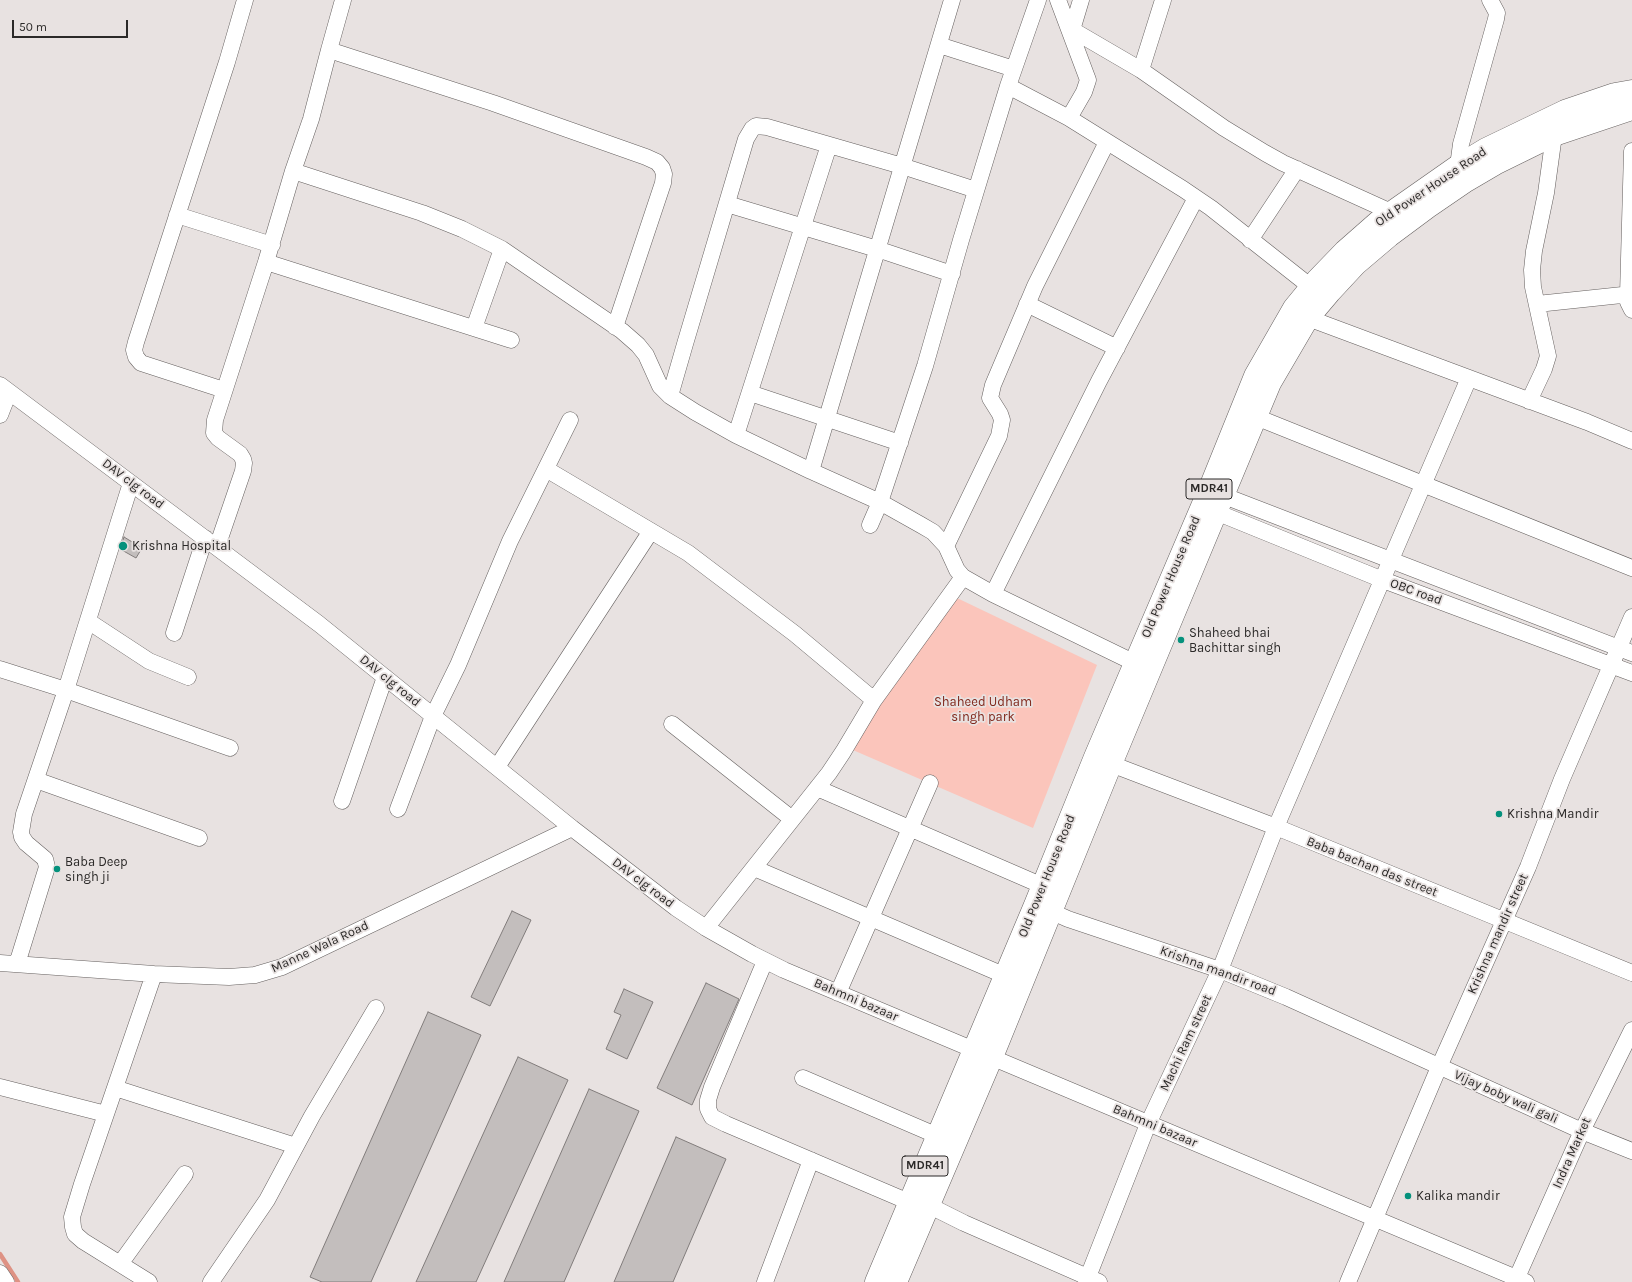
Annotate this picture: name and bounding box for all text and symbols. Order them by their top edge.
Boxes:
scale bar [14,12,130,38]
text: 50 m [19,20,47,34]
street label: Old Power House Road [1372,144,1490,230]
street label: DAV clg road [99,456,167,512]
road number: MDR41 [1186,479,1232,499]
street label: Old Power House Road [1138,514,1204,640]
place label: Krishna Hospital [132,538,231,554]
marker: Krishna Hospital [117,540,129,552]
street label: OBC road [1388,575,1444,609]
place label: Shaheed bhai Bachittar singh [1189,625,1281,656]
marker: Shaheed bhai Bachittar singh [1176,635,1186,645]
street label: DAV clg road [357,652,423,710]
park label: Shaheed Udham singh park [934,694,1032,725]
place label: Krishna Mandir [1507,806,1599,822]
marker: Krishna Mandir [1494,809,1504,819]
street label: Old Power House Road [1015,812,1079,940]
street label: Baba bachan das street [1304,834,1440,900]
place label: Baba Deep singh ji [65,854,128,885]
street label: DAV clg road [609,855,677,911]
marker: Baba Deep singh ji [52,864,62,874]
street label: Krishna mandir street [1464,871,1532,997]
street label: Manne Wala Road [269,918,371,976]
street label: Krishna mandir road [1158,943,1278,999]
street label: Bahmni bazaar [811,975,901,1025]
street label: Machi Ram street [1157,992,1215,1094]
street label: Vijay boby wali gali [1451,1067,1561,1127]
street label: Bahmni bazaar [1110,1101,1200,1151]
street label: Indra Market [1549,1115,1595,1191]
road number: MDR41 [902,1156,948,1176]
place label: Kalika mandir [1416,1188,1500,1204]
marker: Kalika mandir [1403,1191,1413,1201]

